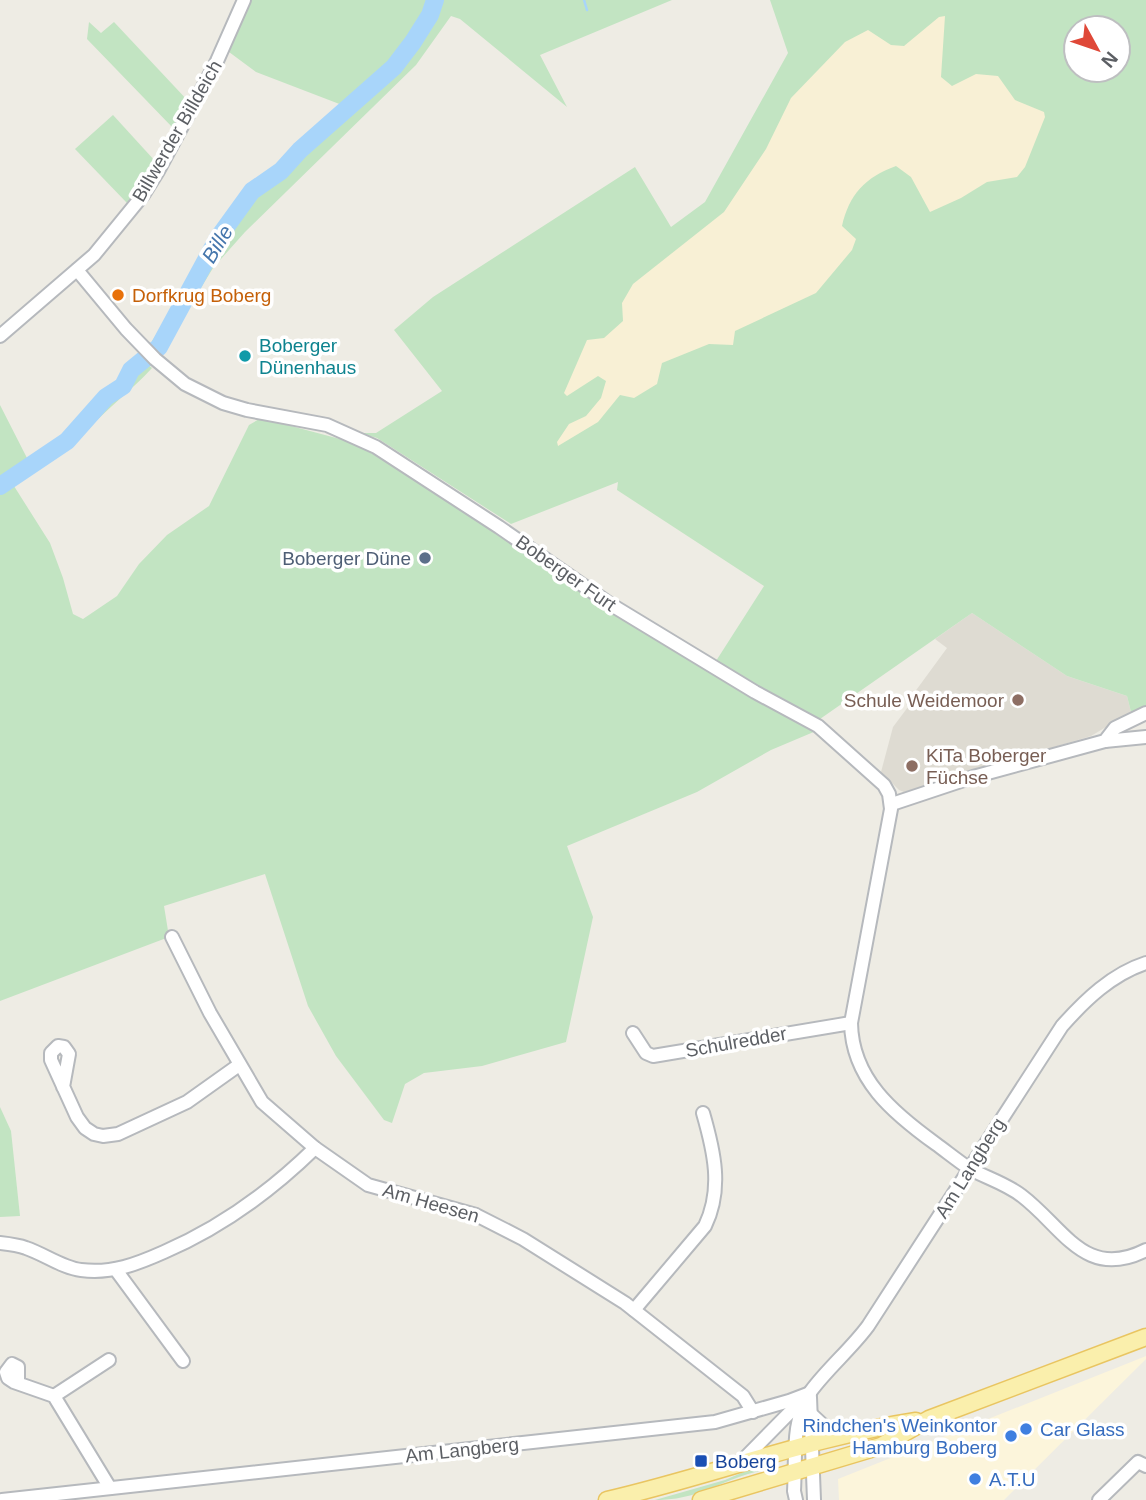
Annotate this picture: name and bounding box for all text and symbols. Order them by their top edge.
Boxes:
north arrow [1062,14,1132,84]
text: N [1097,48,1122,72]
street label: Billwerder Billdeich [128,57,226,205]
water label: Bille [197,221,237,267]
place label: Dorfkrug Boberg [132,285,271,306]
marker: Dorfkrug Boberg [110,287,126,303]
place label: Boberger Dünenhaus [259,335,356,378]
marker: Boberger Dünenhaus [237,348,253,364]
street label: Boberger Furt [512,531,621,616]
place label: Boberger Düne [282,548,411,569]
marker: Boberger Düne [417,550,433,566]
place label: Schule Weidemoor [844,690,1005,711]
marker: Schule Weidemoor [1010,692,1026,708]
place label: KiTa Boberger Füchse [926,745,1047,788]
marker: KiTa Boberger Füchse [904,758,920,774]
street label: Schulredder [684,1023,789,1061]
street label: Am Langberg [931,1114,1009,1222]
street label: Am Heesen [380,1179,482,1227]
place label: Rindchen's Weinkontor Hamburg Boberg [803,1415,998,1458]
place label: Car Glass [1040,1419,1124,1440]
marker: Car Glass [1018,1421,1034,1437]
marker: Rindchen's Weinkontor Hamburg Boberg [1003,1428,1019,1444]
street label: Am Langberg [404,1434,520,1466]
place label: Boberg [715,1451,776,1472]
marker: Boberg [693,1453,709,1469]
place label: A.T.U [989,1469,1035,1490]
marker: A.T.U [967,1471,983,1487]

